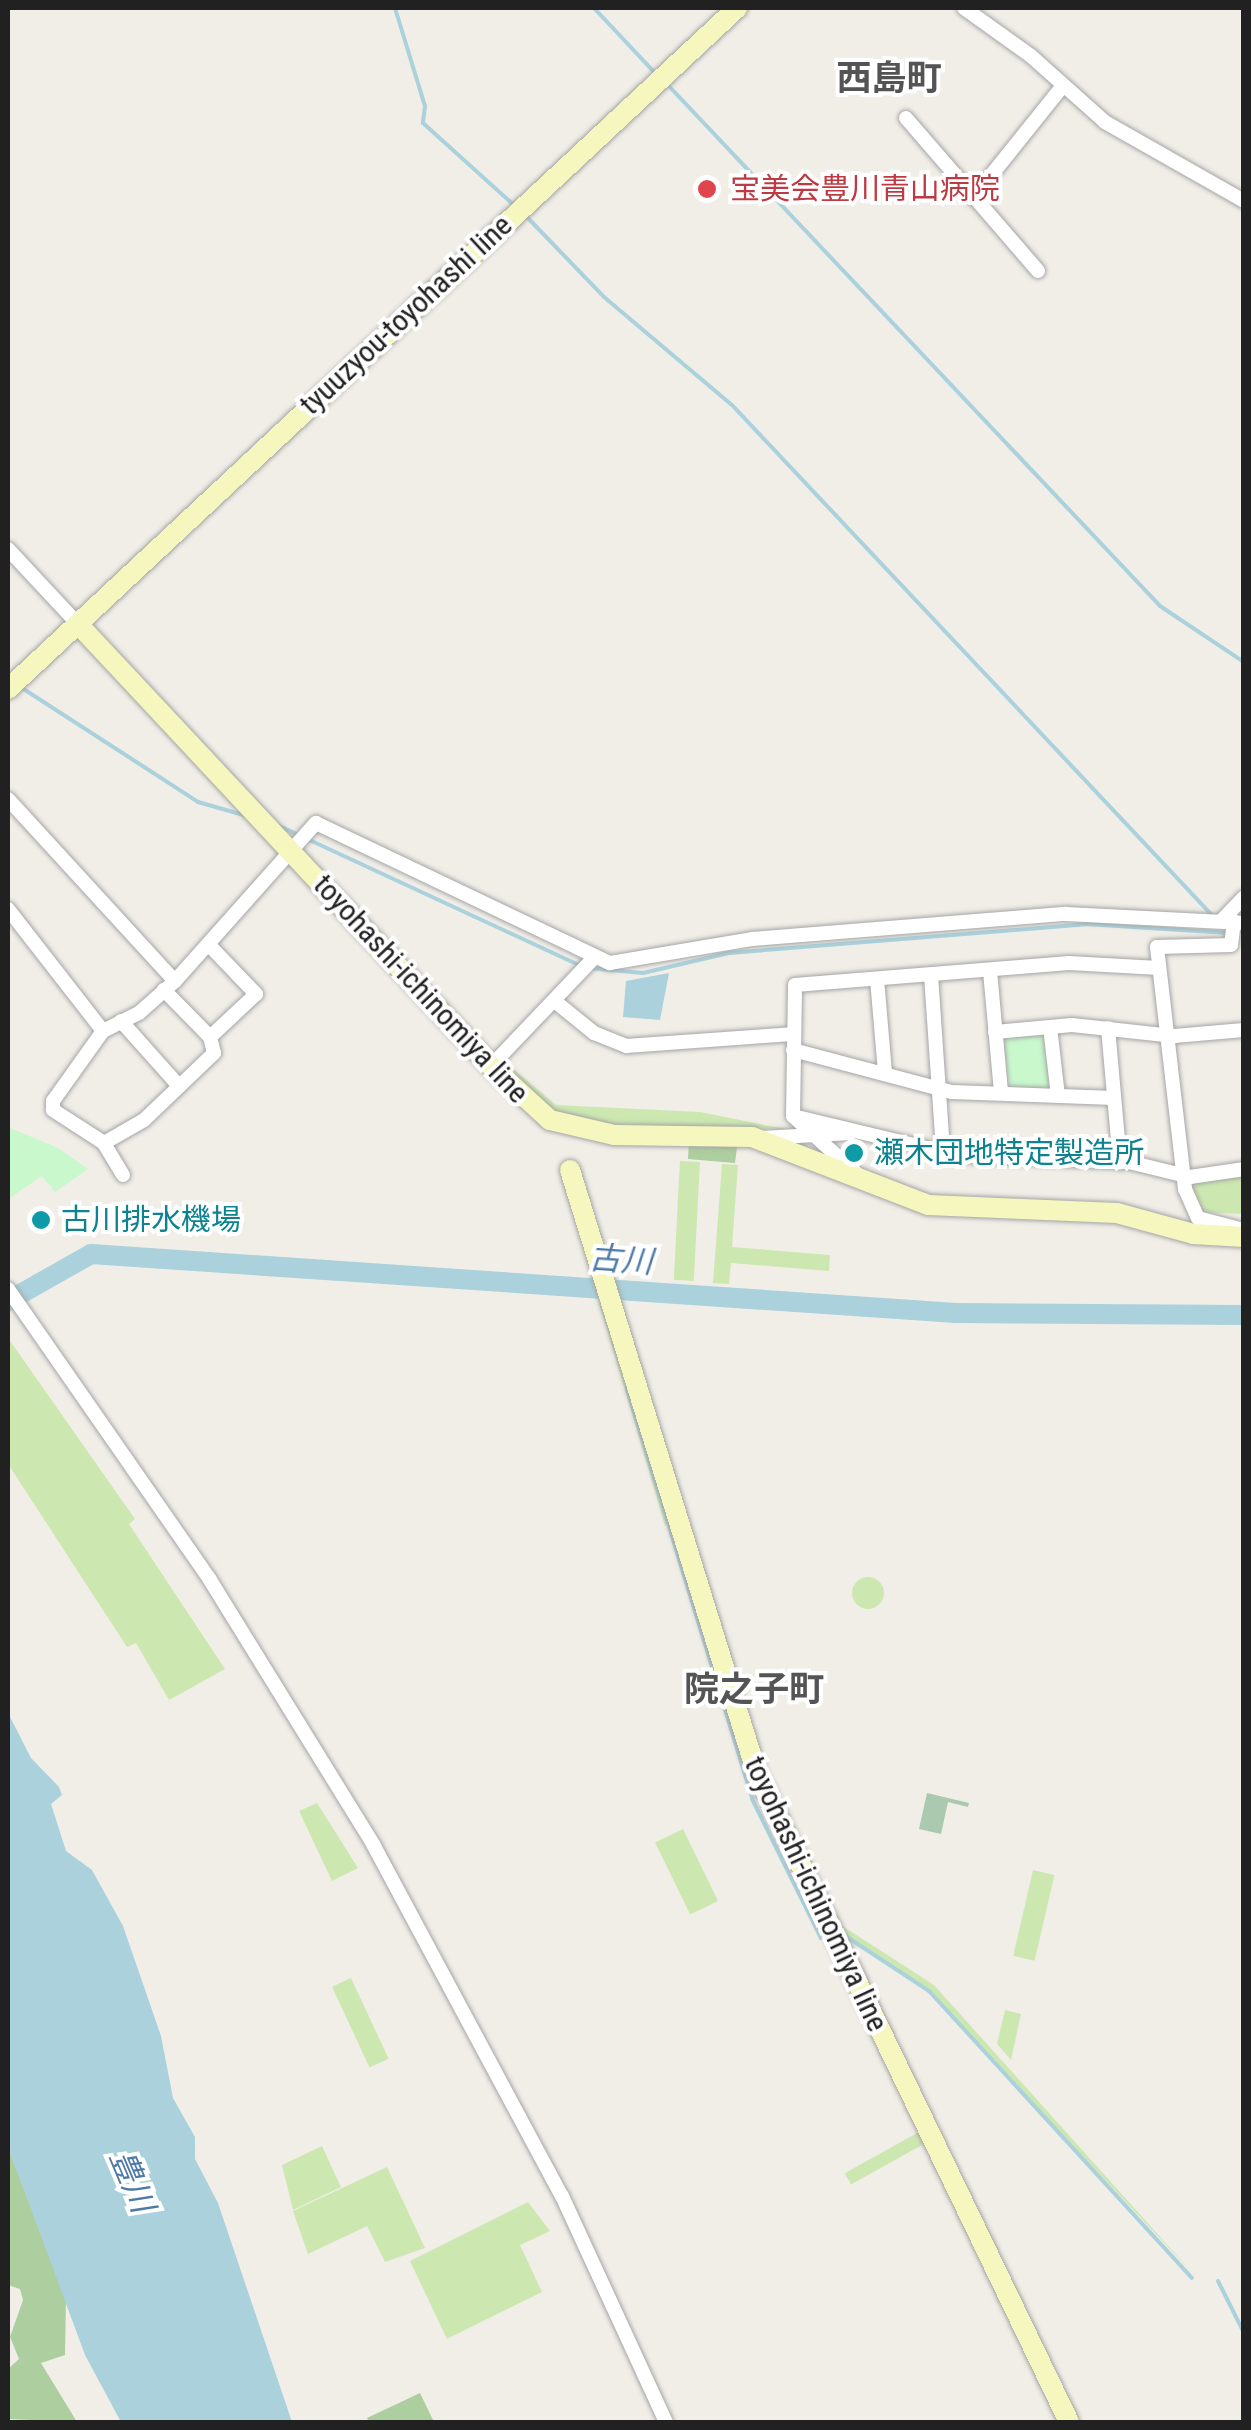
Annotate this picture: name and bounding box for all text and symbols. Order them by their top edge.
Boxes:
district label: 西島町 [837,58,941,100]
place label: 宝美会豊川青山病院 [730,171,1000,207]
marker: 宝美会豊川青山病院 [694,176,720,202]
street label: tyuuzyou-toyohashi line [293,207,519,423]
street label: toyohashi-ichinomiya line [306,867,536,1111]
place label: 瀬木団地特定製造所 [874,1135,1144,1171]
marker: 瀬木団地特定製造所 [843,1142,865,1164]
place label: 古川排水機場 [61,1202,241,1238]
marker: 古川排水機場 [30,1209,52,1231]
water label: 古川 [588,1239,654,1281]
district label: 院之子町 [684,1669,824,1711]
street label: toyohashi-ichinomiya line [736,1751,896,2037]
water label: 豊川 [102,2144,162,2218]

